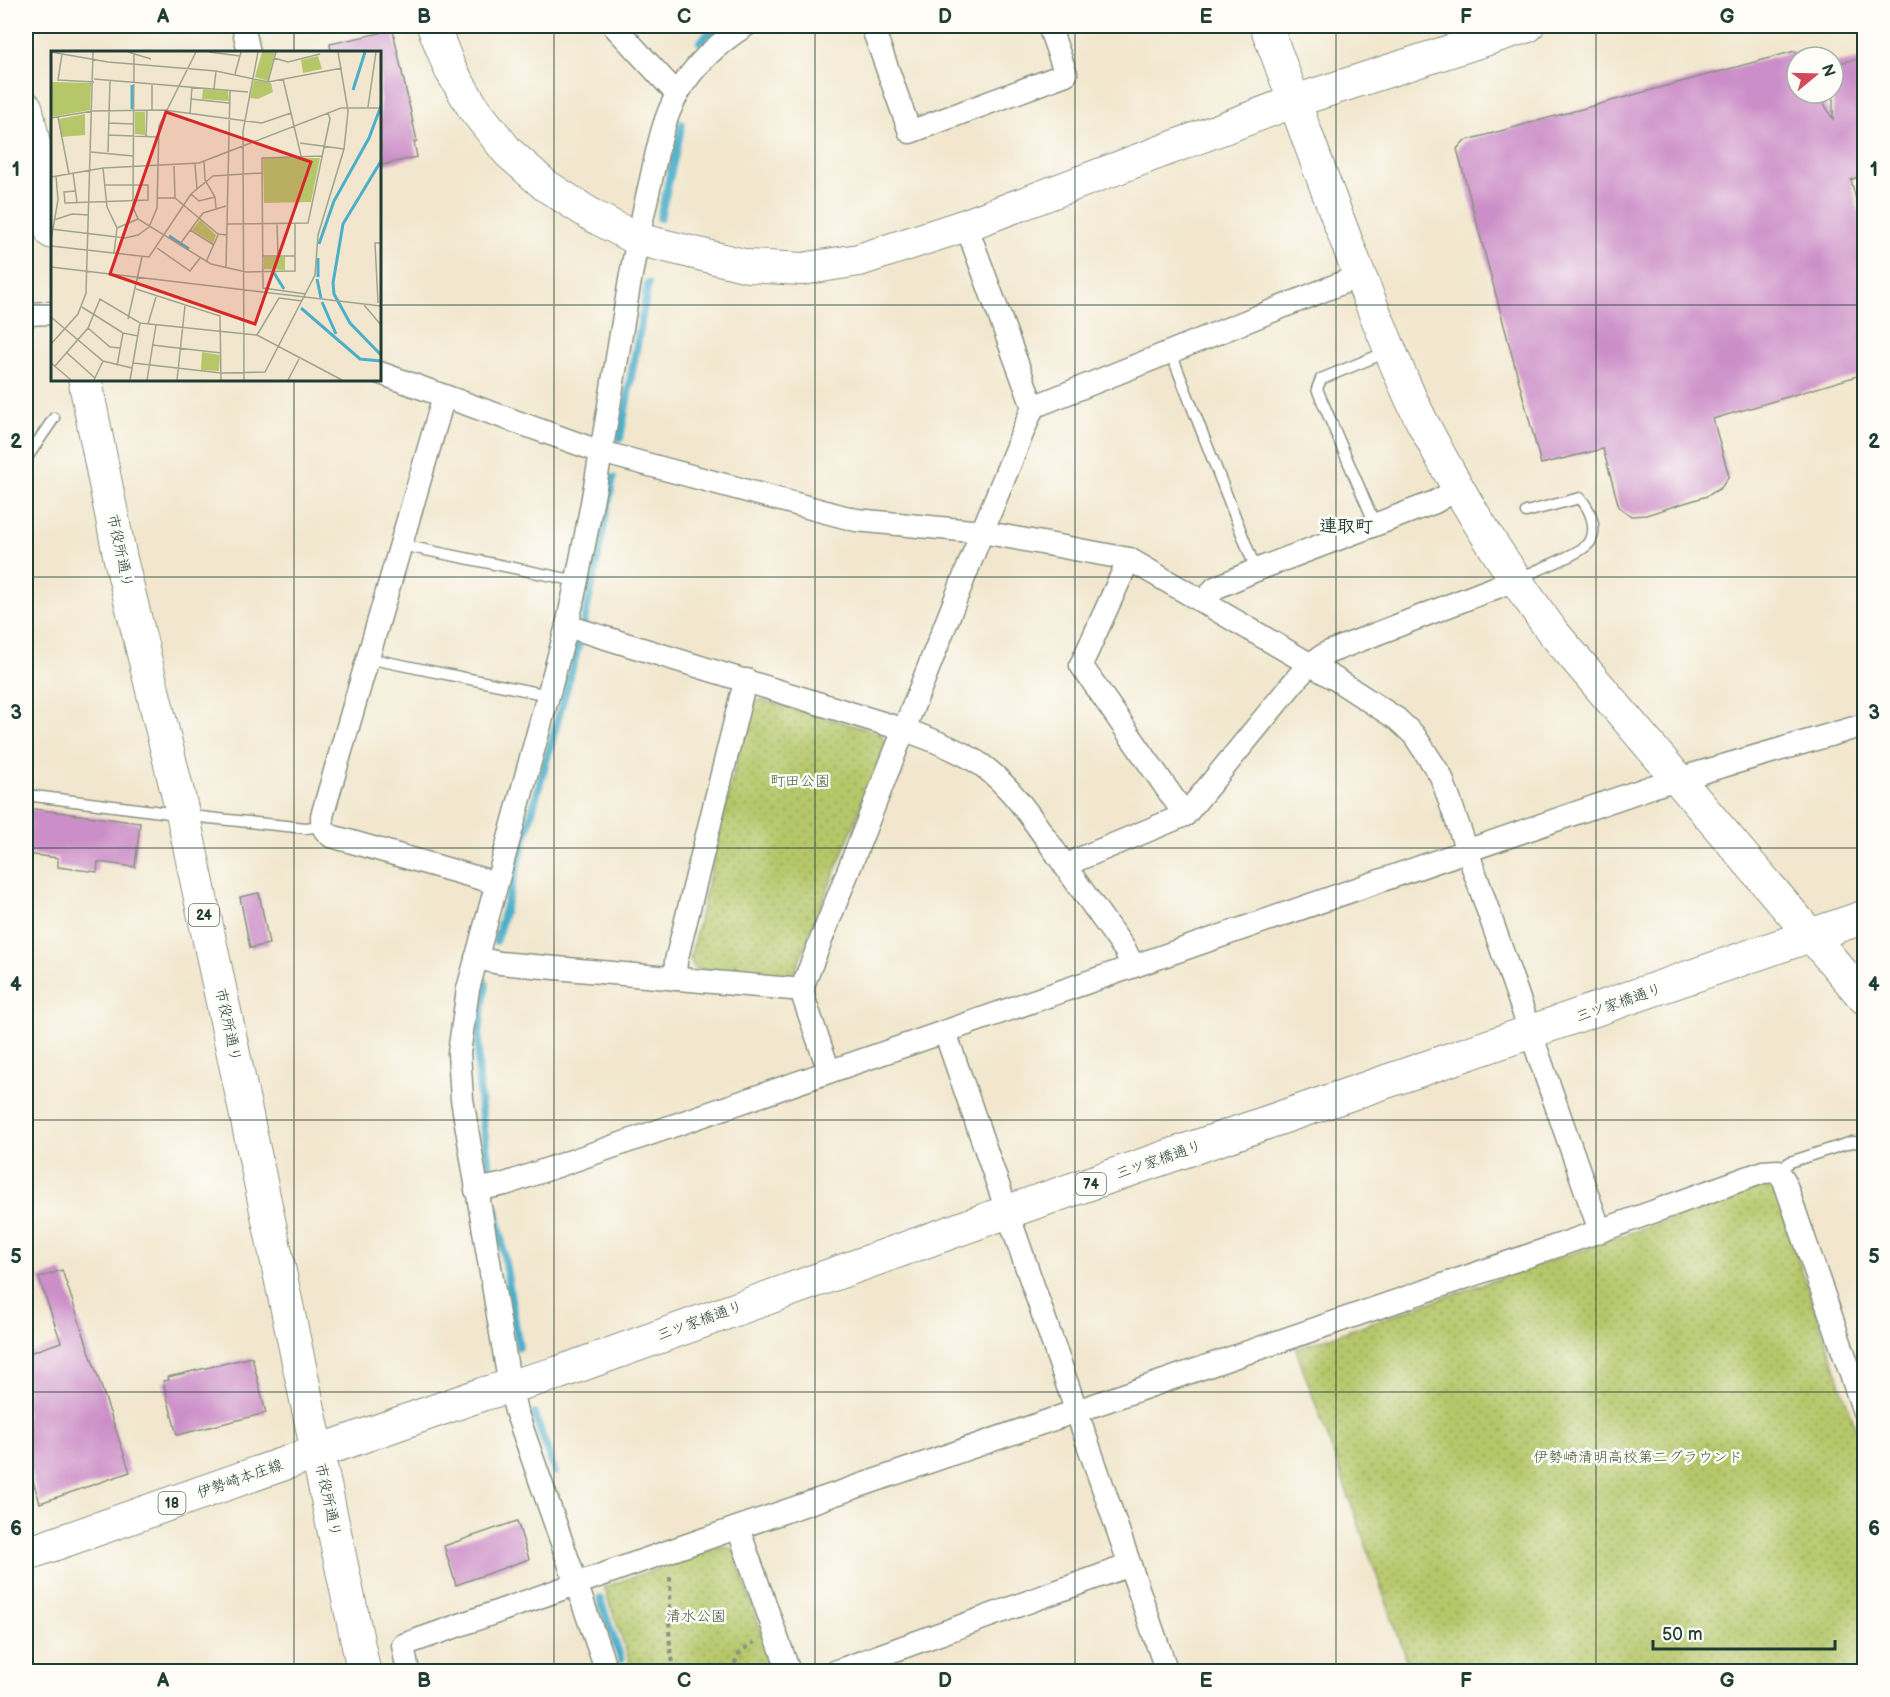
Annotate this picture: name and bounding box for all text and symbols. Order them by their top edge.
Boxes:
text: A [156,5,170,29]
text: B [417,5,431,29]
text: C [677,5,691,29]
text: D [938,5,952,29]
text: E [1200,5,1213,29]
text: F [1460,5,1472,29]
text: G [1720,5,1735,29]
north arrow [1785,45,1845,105]
inset map [51,51,381,381]
text: N [1817,62,1839,79]
text: 1 [12,158,20,182]
text: 1 [1870,158,1878,182]
text: 2 [10,430,22,454]
text: 2 [1868,430,1880,454]
street label: 市役所通り [103,512,137,590]
district label: 連取町 [1319,516,1373,537]
text: 3 [10,701,22,725]
text: 3 [1868,701,1880,725]
park label: 町田公園 [770,772,830,791]
road number: 24 [189,904,219,926]
text: 4 [10,973,22,997]
text: 4 [1868,973,1880,997]
street label: 三ツ家橋通り [1573,979,1665,1027]
street label: 市役所通り [211,986,245,1064]
street label: 三ツ家橋通り [1113,1136,1205,1184]
road number: 74 [1076,1173,1106,1195]
text: 5 [10,1245,22,1269]
text: 5 [1868,1245,1880,1269]
street label: 三ツ家橋通り [654,1297,746,1345]
park label: 伊勢崎清明高校第二グラウンド [1533,1448,1743,1467]
street label: 伊勢崎本庄線 [194,1455,286,1503]
street label: 市役所通り [311,1461,345,1539]
road number: 18 [158,1492,186,1514]
text: 6 [10,1517,22,1541]
text: 6 [1868,1517,1880,1541]
park label: 清水公園 [666,1607,726,1626]
scale bar [1653,1613,1834,1651]
text: 50 m [1662,1624,1703,1645]
text: A [156,1669,170,1693]
text: B [417,1669,431,1693]
text: C [677,1669,691,1693]
text: D [938,1669,952,1693]
text: E [1200,1669,1213,1693]
text: F [1460,1669,1472,1693]
text: G [1720,1669,1735,1693]

